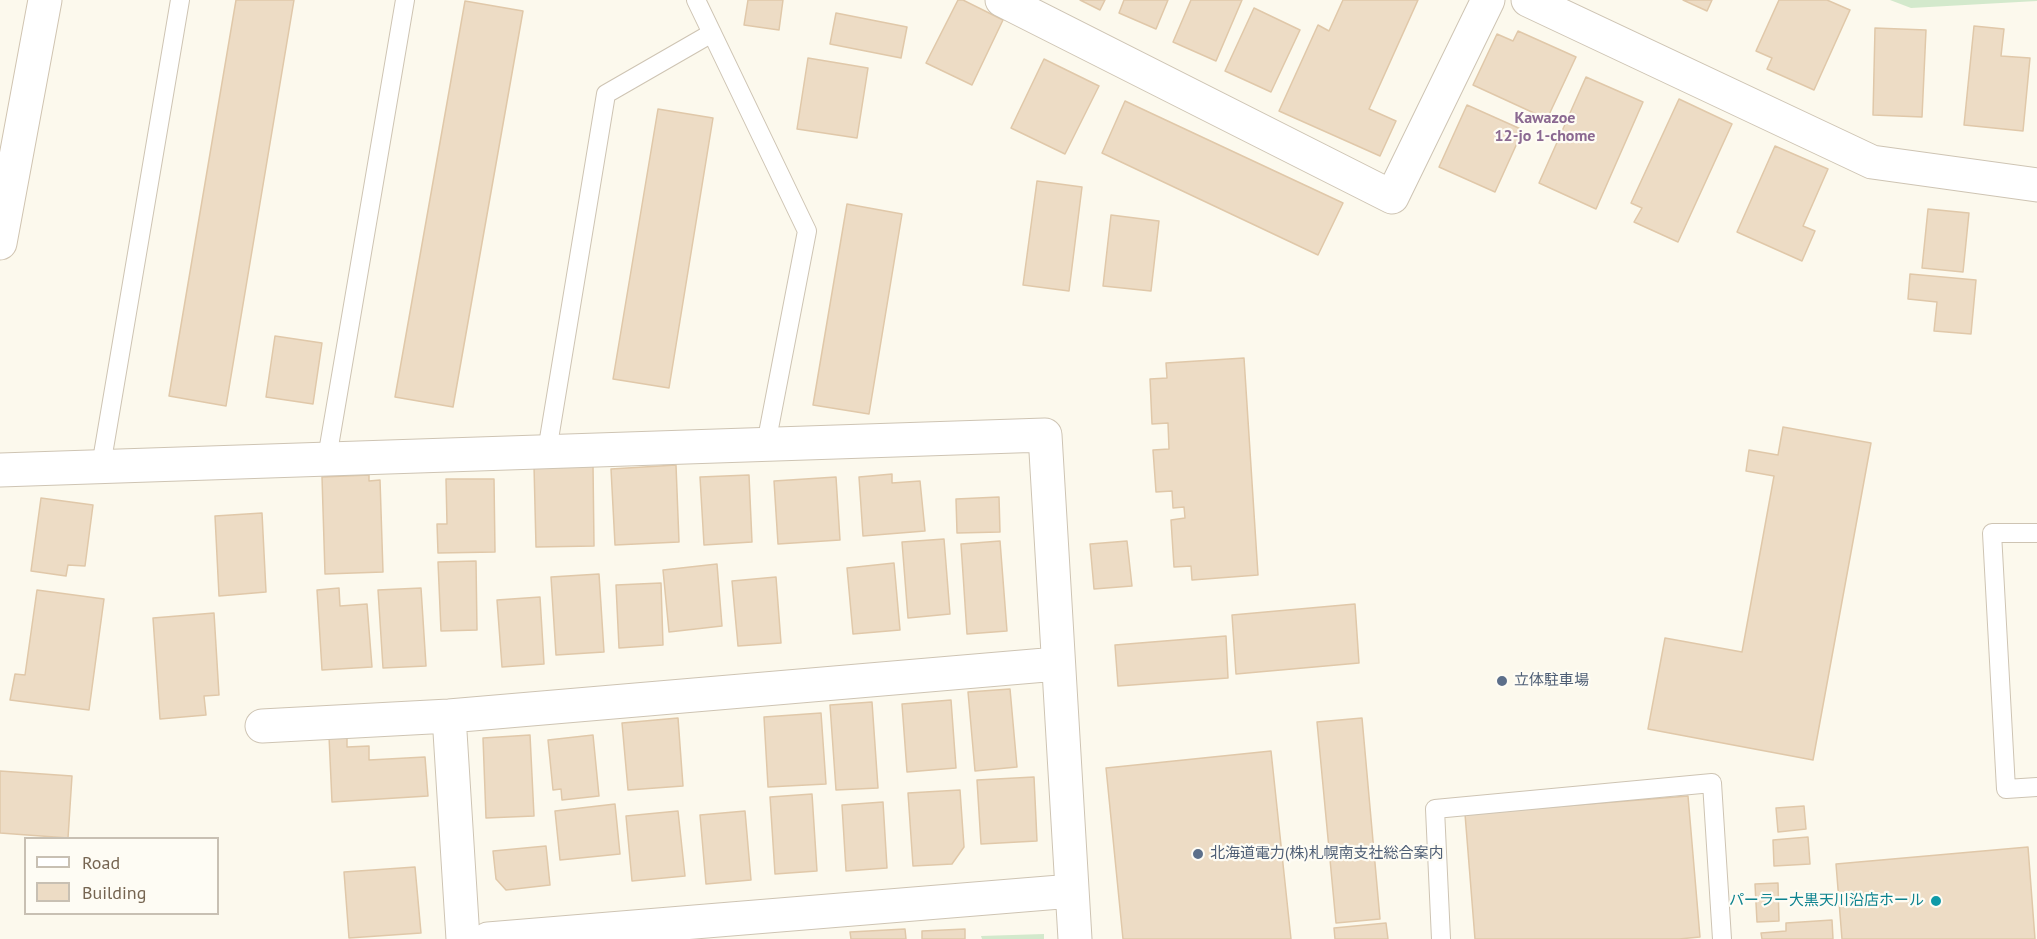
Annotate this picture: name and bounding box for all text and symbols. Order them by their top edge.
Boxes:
district label: Kawazoe 12-jo 1-chome [1495,108,1595,146]
place label: 立体駐車場 [1514,672,1589,690]
marker: 立体駐車場 [1495,674,1509,688]
legend [24,837,219,915]
place label: 北海道電力(株)札幌南支社総合案内 [1210,845,1443,863]
marker: 北海道電力(株)札幌南支社総合案内 [1191,847,1205,861]
text: Road [82,851,120,874]
text: Building [82,881,146,904]
place label: パーラー大黒天川沿店ホール [1729,892,1924,910]
marker: パーラー大黒天川沿店ホール [1929,894,1943,908]

